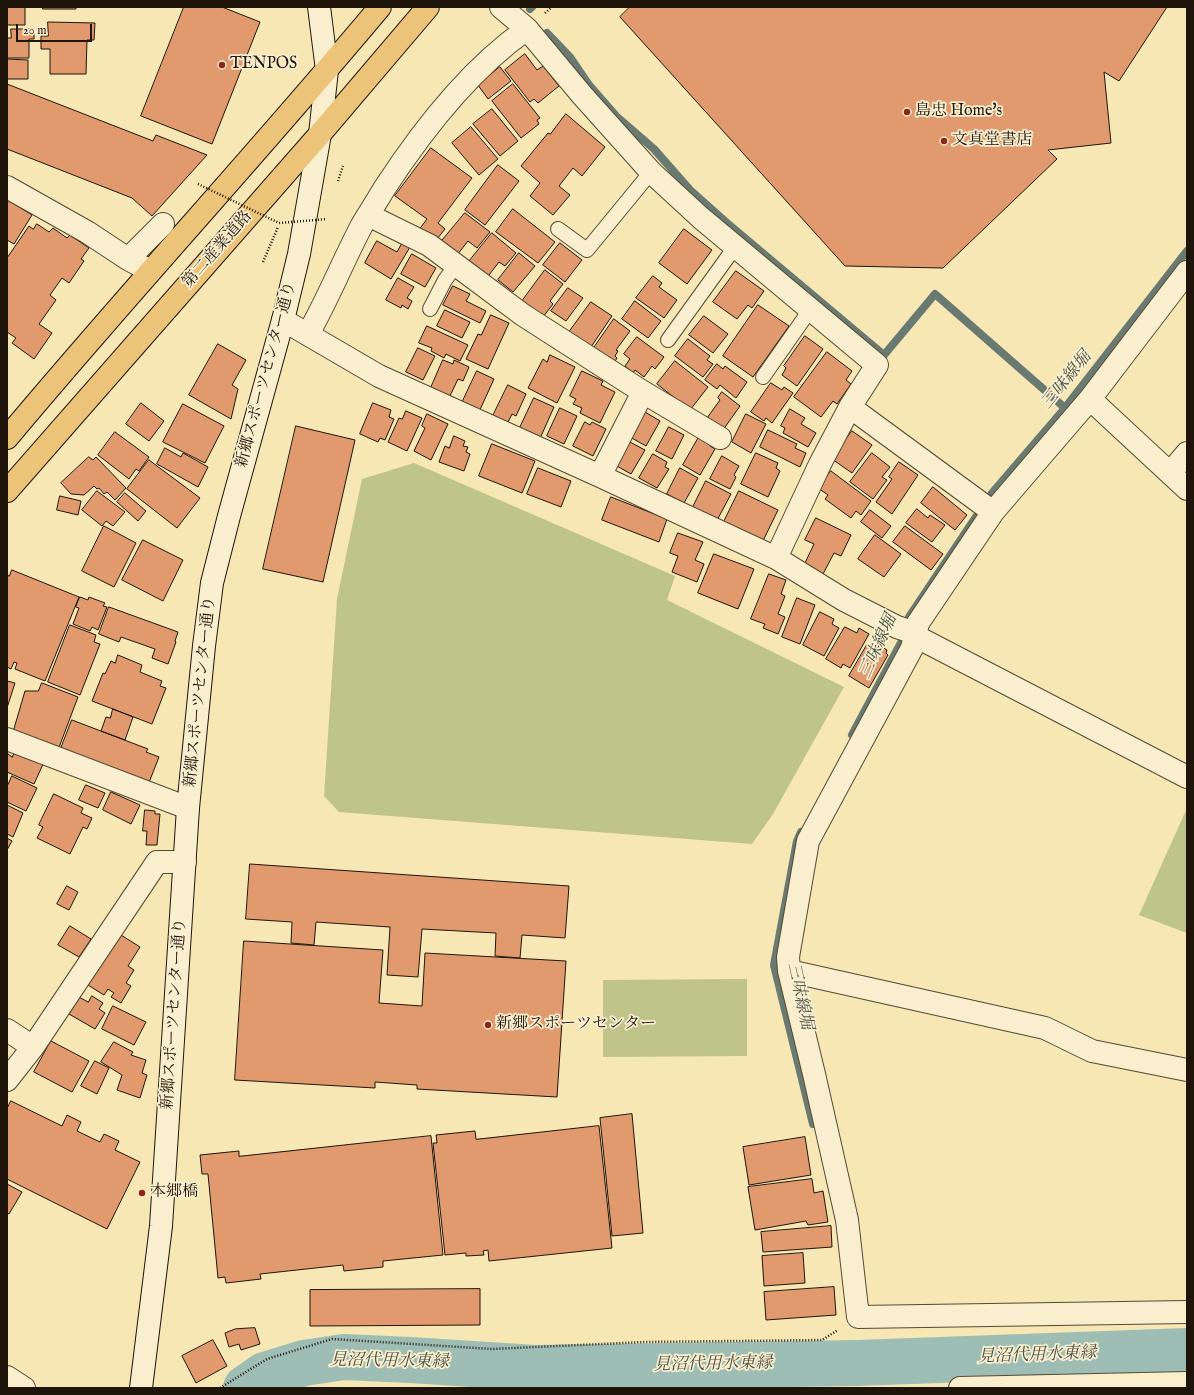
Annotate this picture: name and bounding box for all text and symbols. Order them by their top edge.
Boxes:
scale bar [18,16,94,42]
text: 20 m [23,23,46,38]
place label: TENPOS [230,55,297,75]
marker: TENPOS [217,60,227,70]
place label: 島忠 Home's [915,102,1002,122]
marker: 島忠 Home's [902,107,912,117]
place label: 文真堂書店 [952,131,1032,151]
marker: 文真堂書店 [939,136,949,146]
street label: 第二産業道路 [179,207,257,293]
street label: 新郷スポーツセンター通り [233,280,301,470]
water label: 三味線堀 [1038,348,1096,414]
street label: 新郷スポーツセンター通り [181,596,221,788]
water label: 三味線堀 [856,612,902,682]
street label: 新郷スポーツセンター通り [159,918,191,1110]
water label: 三味線堀 [782,961,816,1031]
place label: 新郷スポーツセンター [496,1015,656,1035]
marker: 新郷スポーツセンター [483,1020,493,1030]
place label: 本郷橋 [150,1183,198,1203]
marker: 本郷橋 [137,1188,147,1198]
water label: 見沼代用水東縁 [977,1344,1097,1368]
water label: 見沼代用水東縁 [329,1351,449,1373]
water label: 見沼代用水東縁 [653,1354,773,1376]

